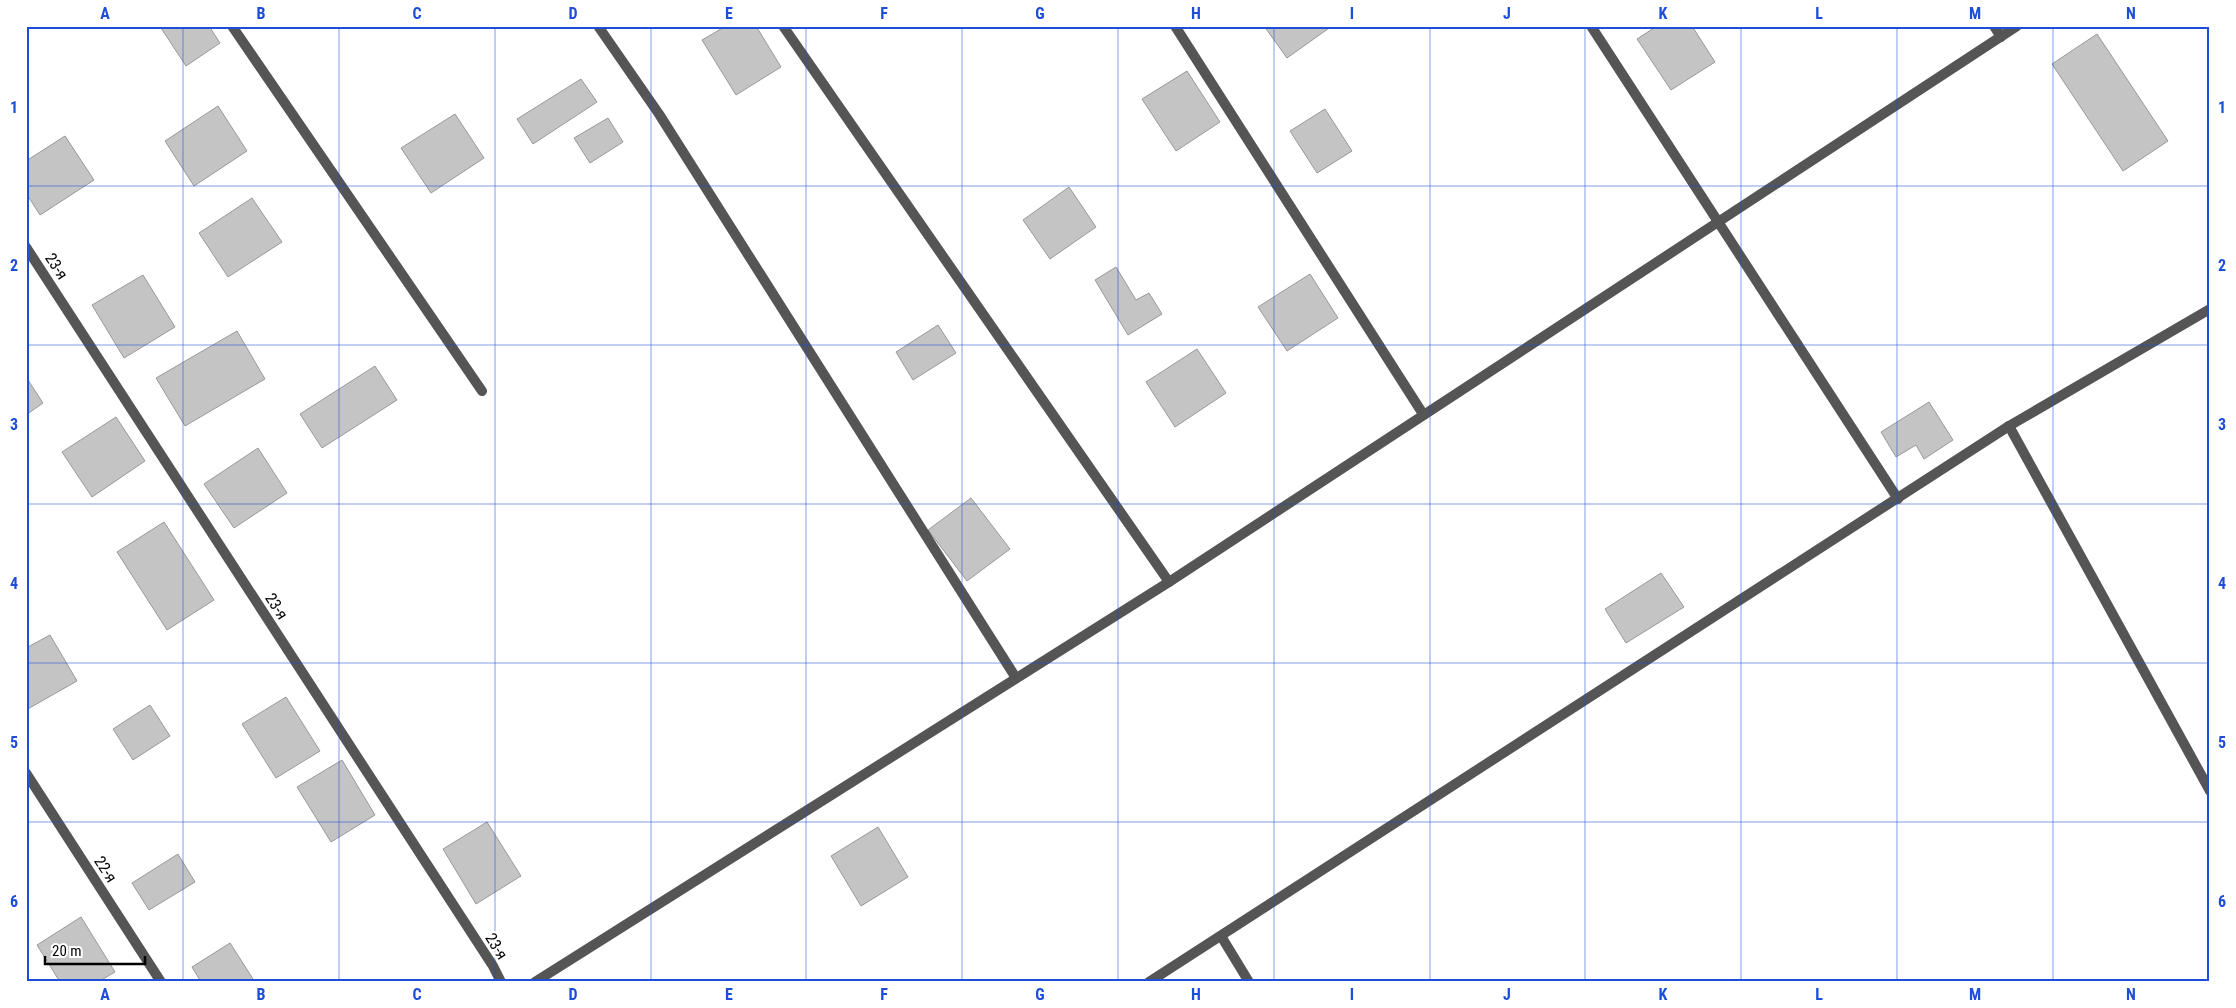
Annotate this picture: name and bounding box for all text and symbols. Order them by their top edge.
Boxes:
text: A [100,4,110,23]
text: B [257,4,266,23]
text: C [412,4,422,23]
text: D [568,4,578,23]
text: E [725,4,733,23]
text: F [880,4,888,23]
text: G [1035,4,1045,23]
text: H [1191,4,1201,23]
text: I [1350,4,1354,23]
text: J [1503,4,1511,23]
text: K [1659,4,1668,23]
text: L [1815,4,1823,23]
text: M [1969,4,1981,23]
text: N [2126,4,2136,23]
text: 1 [10,98,18,117]
text: 1 [2218,98,2226,117]
street label: 23-я [41,250,72,283]
text: 2 [10,256,18,275]
text: 2 [2218,256,2226,275]
text: 3 [10,415,18,434]
text: 3 [2218,415,2226,434]
text: 4 [10,574,18,593]
text: 4 [2218,574,2226,593]
street label: 23-я [261,590,292,623]
text: 5 [10,733,18,752]
text: 5 [2218,733,2226,752]
street label: 22-я [90,853,121,886]
text: 6 [10,892,18,911]
text: 6 [2218,892,2226,911]
street label: 23-я [481,930,512,963]
scale bar [45,933,145,965]
text: 20 m [52,942,82,960]
text: A [100,985,110,1004]
text: B [257,985,266,1004]
text: C [412,985,422,1004]
text: D [568,985,578,1004]
text: E [725,985,733,1004]
text: F [880,985,888,1004]
text: G [1035,985,1045,1004]
text: H [1191,985,1201,1004]
text: I [1350,985,1354,1004]
text: J [1503,985,1511,1004]
text: K [1659,985,1668,1004]
text: L [1815,985,1823,1004]
text: M [1969,985,1981,1004]
text: N [2126,985,2136,1004]

